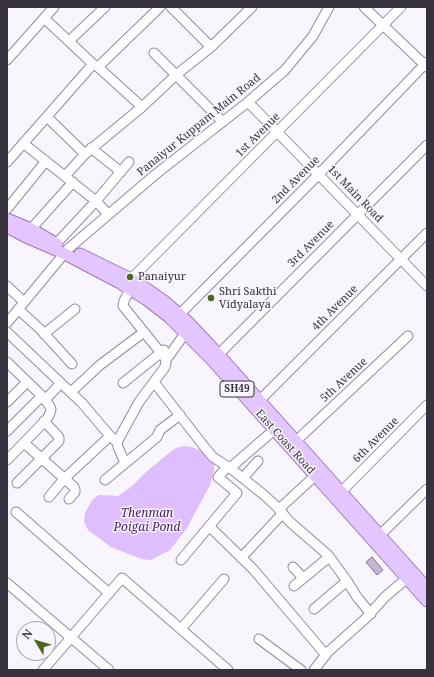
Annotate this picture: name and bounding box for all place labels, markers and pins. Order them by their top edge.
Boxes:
place label: Panaiyur [138,270,186,284]
marker: Panaiyur [125,272,135,282]
place label: Shri Sakthi Vidyalaya [219,285,277,311]
marker: Shri Sakthi Vidyalaya [206,293,216,303]

